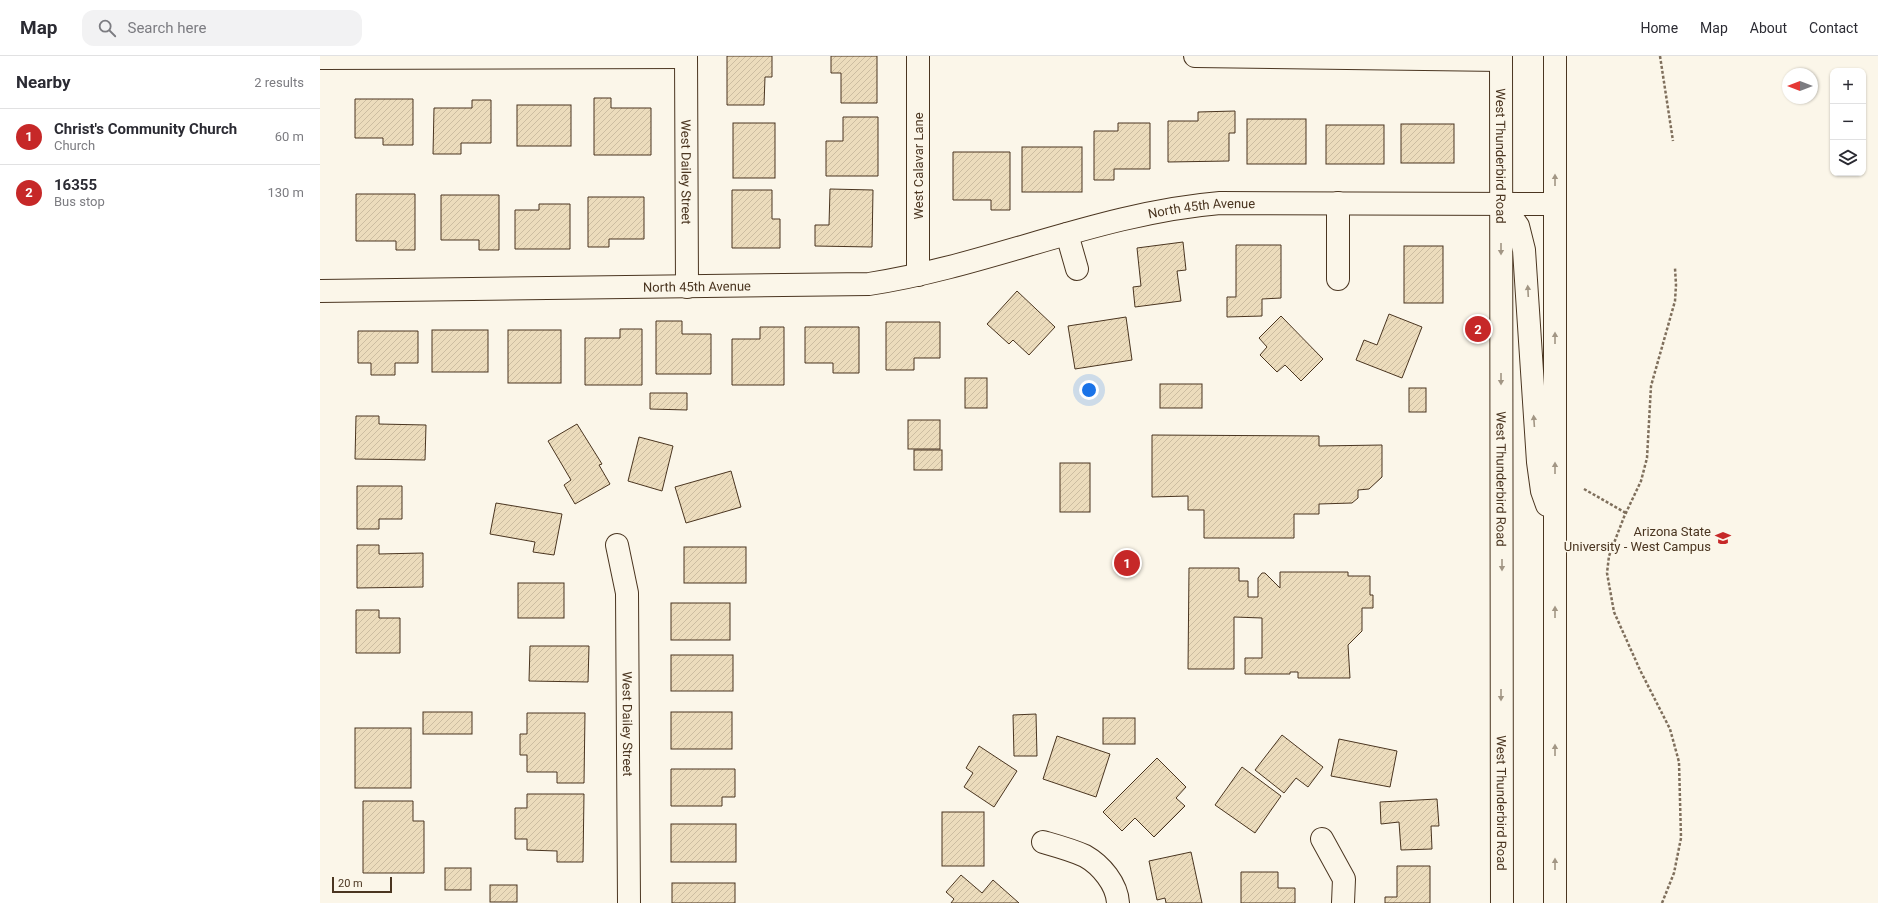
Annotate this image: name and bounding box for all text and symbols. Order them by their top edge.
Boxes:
search box [82,10,362,46]
text: Map [20,16,58,39]
icon: search [96,17,118,39]
text: Search here [128,19,206,37]
text: Home [1640,20,1678,36]
text: Map [1700,20,1728,36]
text: About [1750,20,1787,36]
text: Contact [1809,20,1858,36]
north arrow [1782,68,1818,104]
map controls [1830,68,1866,176]
button: + [1830,68,1866,104]
text: Nearby [16,72,71,92]
text: 2 results [254,75,304,90]
street label: West Thunderbird Road [1494,88,1509,224]
button: − [1830,104,1866,140]
street label: West Calavar Lane [911,112,926,220]
street label: West Dailey Street [679,119,694,225]
text: Christ's Community Church [54,120,237,138]
text: 1 [25,129,33,144]
text: 60 m [275,129,304,144]
text: Church [54,138,95,153]
button: layers [1830,140,1866,176]
one-way arrow [1552,173,1558,186]
text: 16355 [54,176,97,194]
text: 2 [25,185,33,200]
text: 130 m [267,185,304,200]
text: Bus stop [54,194,105,209]
street label: North 45th Avenue [1147,195,1255,221]
one-way arrow [1498,243,1504,256]
street label: North 45th Avenue [643,278,751,294]
one-way arrow [1524,285,1531,297]
pin: 2 [1465,314,1491,344]
one-way arrow [1552,331,1558,344]
one-way arrow [1498,373,1505,385]
your location [1079,380,1099,400]
street label: West Thunderbird Road [1494,411,1509,547]
one-way arrow [1531,415,1538,427]
one-way arrow [1552,461,1558,474]
place label: Arizona State University - West Campus [1564,524,1711,554]
school or university icon: Arizona State University - West Campus [1714,529,1732,547]
pin: 1 [1114,548,1140,578]
one-way arrow [1499,559,1505,572]
one-way arrow [1552,605,1558,618]
street label: West Dailey Street [620,671,636,777]
one-way arrow [1498,689,1504,702]
street label: West Thunderbird Road [1494,735,1509,871]
one-way arrow [1552,743,1558,756]
one-way arrow [1552,857,1558,870]
scale bar [332,875,392,894]
text: 20 m [338,877,363,890]

